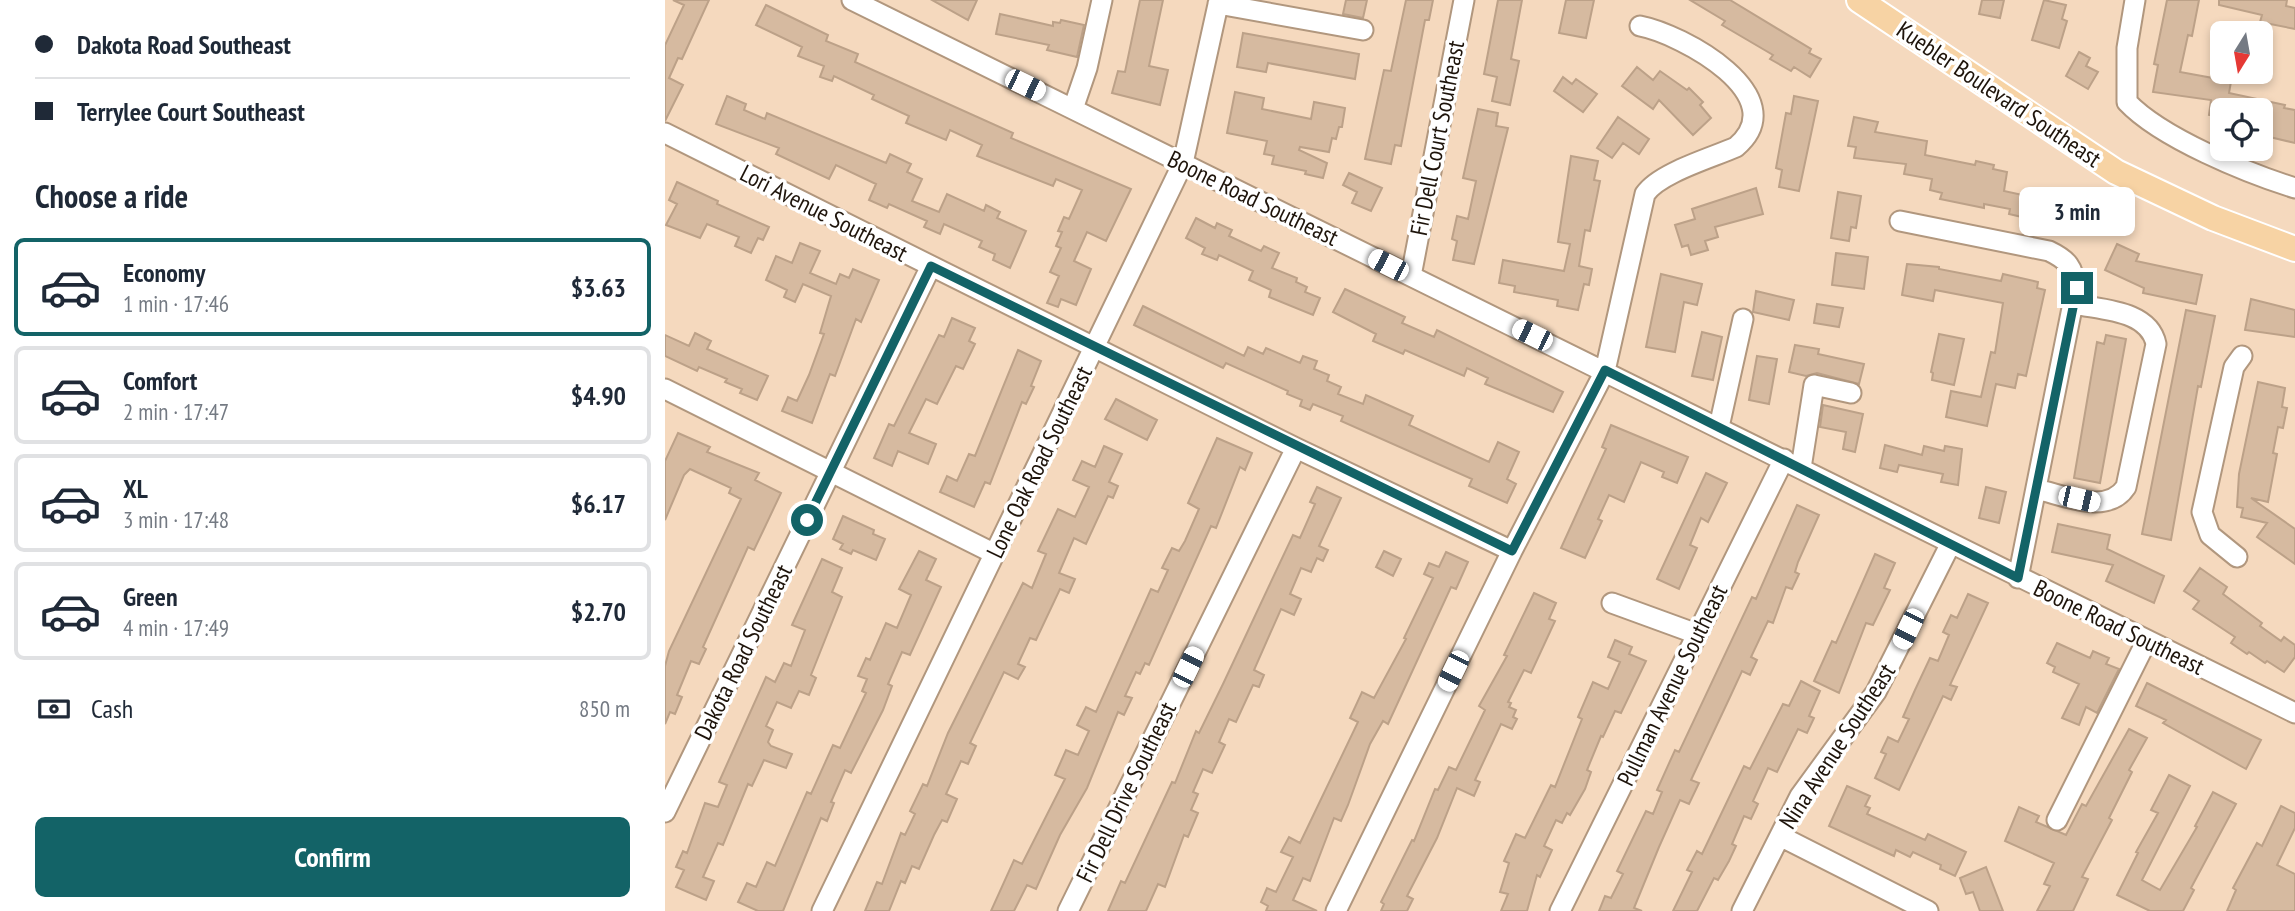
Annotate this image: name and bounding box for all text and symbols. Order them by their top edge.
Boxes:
street label: Kuebler Boulevard Southeast [1891,14,2107,174]
north arrow [2210,21,2273,84]
map controls [2210,21,2273,161]
text: Dakota Road Southeast [77,28,291,61]
street label: Fir Dell Court Southeast [1403,37,1471,238]
car [1002,66,1049,104]
text: Terrylee Court Southeast [77,95,305,128]
button: locate [2210,98,2273,161]
street label: Boone Road Southeast [1163,143,1344,253]
street label: Lori Avenue Southeast [735,157,913,269]
text: Choose a ride [35,175,188,217]
callout: 3 min [2019,187,2135,236]
text: 3 min [2054,197,2100,226]
car [1365,246,1412,284]
icon: car [39,256,102,319]
text: Economy [123,256,205,289]
text: $3.63 [571,271,626,304]
route end [2061,272,2093,304]
text: 1 min · 17:46 [123,289,229,318]
car [1509,316,1556,354]
street label: Lone Oak Road Southeast [979,361,1099,563]
icon: car [39,364,102,427]
text: Comfort [123,364,197,397]
text: $4.90 [571,379,626,412]
text: 2 min · 17:47 [123,397,229,426]
icon: car [39,472,102,535]
text: XL [123,472,148,505]
car [2057,484,2102,514]
text: $6.17 [571,487,626,520]
route start [791,504,823,536]
text: 3 min · 17:48 [123,505,229,534]
street label: Dakota Road Southeast [687,559,799,745]
street label: Boone Road Southeast [2029,572,2210,682]
street label: Pullman Avenue Southeast [1610,579,1734,791]
icon: car [39,580,102,643]
text: Green [123,580,178,613]
text: $2.70 [571,595,626,628]
car [1890,606,1927,652]
text: 4 min · 17:49 [123,613,229,642]
car [1170,644,1207,690]
car [1435,648,1472,694]
street label: Nina Avenue Southeast [1772,657,1902,835]
icon: cash [35,690,73,728]
text: Cash [91,692,133,725]
text: 850 m [579,694,630,723]
street label: Fir Dell Drive Southeast [1069,696,1183,887]
button: Confirm [35,817,630,897]

